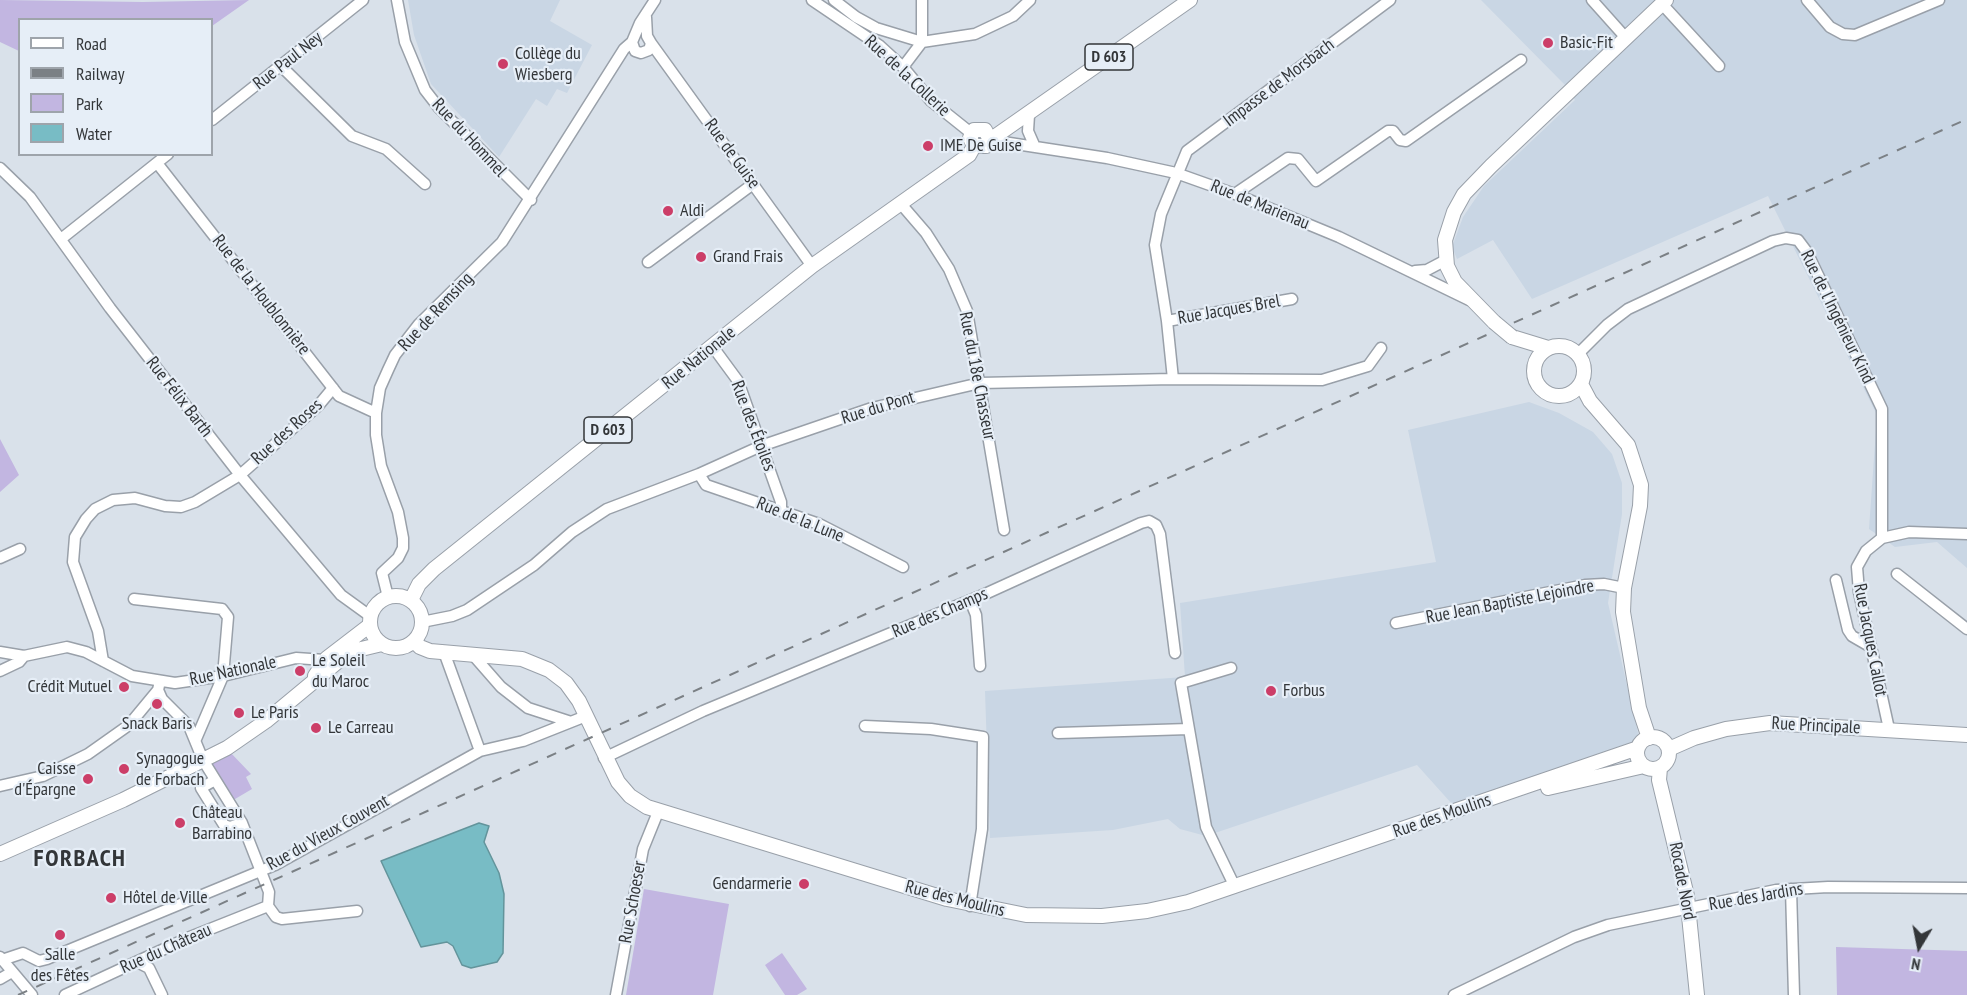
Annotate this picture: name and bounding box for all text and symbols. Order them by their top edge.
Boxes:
legend [18,18,213,156]
street label: Rue Paul Ney [249,27,327,95]
street label: Rue de la Collerie [860,31,954,121]
text: Road [76,32,107,55]
place label: Basic-Fit [1560,32,1613,54]
street label: Impasse de Morsbach [1219,34,1339,132]
marker: Basic-Fit [1541,36,1555,50]
place label: Collège du Wiesberg [515,43,581,86]
road number: D 603 [1085,44,1133,70]
marker: Collège du Wiesberg [496,57,510,71]
text: Railway [76,62,125,85]
text: Park [76,92,103,115]
street label: Rue du Hommel [427,94,511,182]
street label: Rue de Guise [700,115,764,193]
text: Water [76,122,112,145]
place label: IME De Guise [940,135,1022,157]
marker: IME De Guise [921,139,935,153]
street label: Rue de Marienau [1207,175,1313,235]
place label: Aldi [680,200,704,222]
marker: Aldi [661,204,675,218]
street label: Rue de la Houblonnière [207,231,315,359]
place label: Grand Frais [713,246,783,268]
street label: Rue de l'Ingénieur Kind [1795,247,1879,387]
marker: Grand Frais [694,250,708,264]
street label: Rue de Remsing [394,268,478,356]
street label: Rue Jacques Brel [1176,290,1282,330]
street label: Rue du 18e Chasseur [954,310,1000,442]
street label: Rue Nationale [658,322,740,394]
street label: Rue Félix Barth [141,353,217,441]
street label: Rue des Étoiles [726,378,780,474]
street label: Rue du Pont [839,387,917,429]
street label: Rue des Roses [247,394,327,470]
road number: D 603 [584,417,632,443]
street label: Rue de la Lune [753,493,847,547]
street label: Rue Jean Baptiste Lejoindre [1424,575,1596,629]
street label: Rue Jacques Callot [1848,582,1892,698]
street label: Rue des Champs [889,583,991,643]
place label: Le Soleil du Maroc [312,650,369,692]
street label: Rue Nationale [188,651,278,691]
marker: Le Soleil du Maroc [293,664,307,678]
place label: Crédit Mutuel [27,676,112,698]
marker: Crédit Mutuel [117,680,131,694]
place label: Forbus [1283,680,1325,702]
marker: Forbus [1264,684,1278,698]
marker: Snack Baris [150,697,164,711]
place label: Le Paris [251,702,299,724]
marker: Le Paris [232,706,246,720]
place label: Snack Baris [122,713,192,735]
street label: Rue Principale [1771,713,1861,739]
place label: Le Carreau [328,717,393,739]
marker: Le Carreau [309,721,323,735]
place label: Synagogue de Forbach [136,748,205,790]
place label: Caisse d'Épargne [14,758,76,800]
marker: Synagogue de Forbach [117,762,131,776]
marker: Caisse d'Épargne [81,772,95,786]
street label: Rue des Moulins [1390,789,1494,843]
street label: Rue du Vieux Couvent [263,790,393,876]
place label: Château Barrabino [192,802,252,844]
marker: Château Barrabino [173,816,187,830]
street label: Rocade Nord [1664,840,1700,922]
district label: FORBACH [34,845,126,873]
street label: Rue Schoeser [615,859,651,945]
place label: Gendarmerie [712,873,792,895]
street label: Rue des Moulins [903,876,1007,922]
marker: Gendarmerie [797,877,811,891]
street label: Rue des Jardins [1707,878,1805,916]
place label: Hôtel de Ville [123,887,208,909]
marker: Hôtel de Ville [104,891,118,905]
north arrow [1889,917,1949,977]
street label: Rue du Château [117,919,215,979]
marker: Salle des Fêtes [53,928,67,942]
place label: Salle des Fêtes [31,944,89,986]
text: N [1910,954,1922,975]

